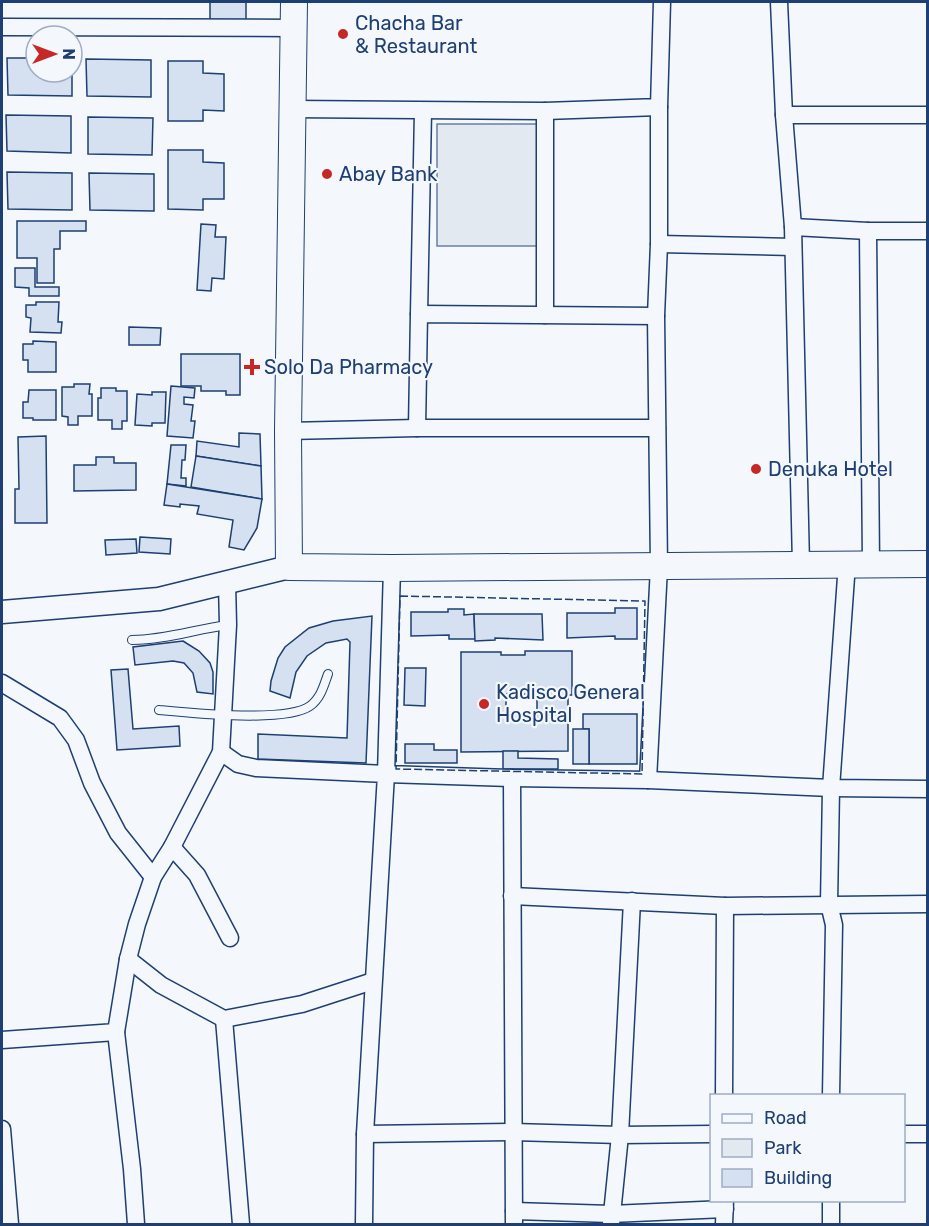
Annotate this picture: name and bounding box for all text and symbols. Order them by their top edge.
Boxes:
place label: Chacha Bar & Restaurant [355,11,477,58]
north arrow [24,24,84,84]
marker: Chacha Bar & Restaurant [336,27,350,41]
text: N [59,48,78,60]
place label: Abay Bank [339,162,438,186]
marker: Abay Bank [320,167,334,181]
place label: Solo Da Pharmacy [264,355,433,379]
marker: Solo Da Pharmacy [245,360,259,374]
place label: Denuka Hotel [768,457,893,481]
marker: Denuka Hotel [749,462,763,476]
place label: Kadisco General Hospital [496,680,645,727]
marker: Kadisco General Hospital [477,697,491,711]
legend [710,1094,905,1202]
text: Road [764,1107,807,1129]
text: Park [764,1137,802,1159]
text: Building [764,1167,832,1189]

